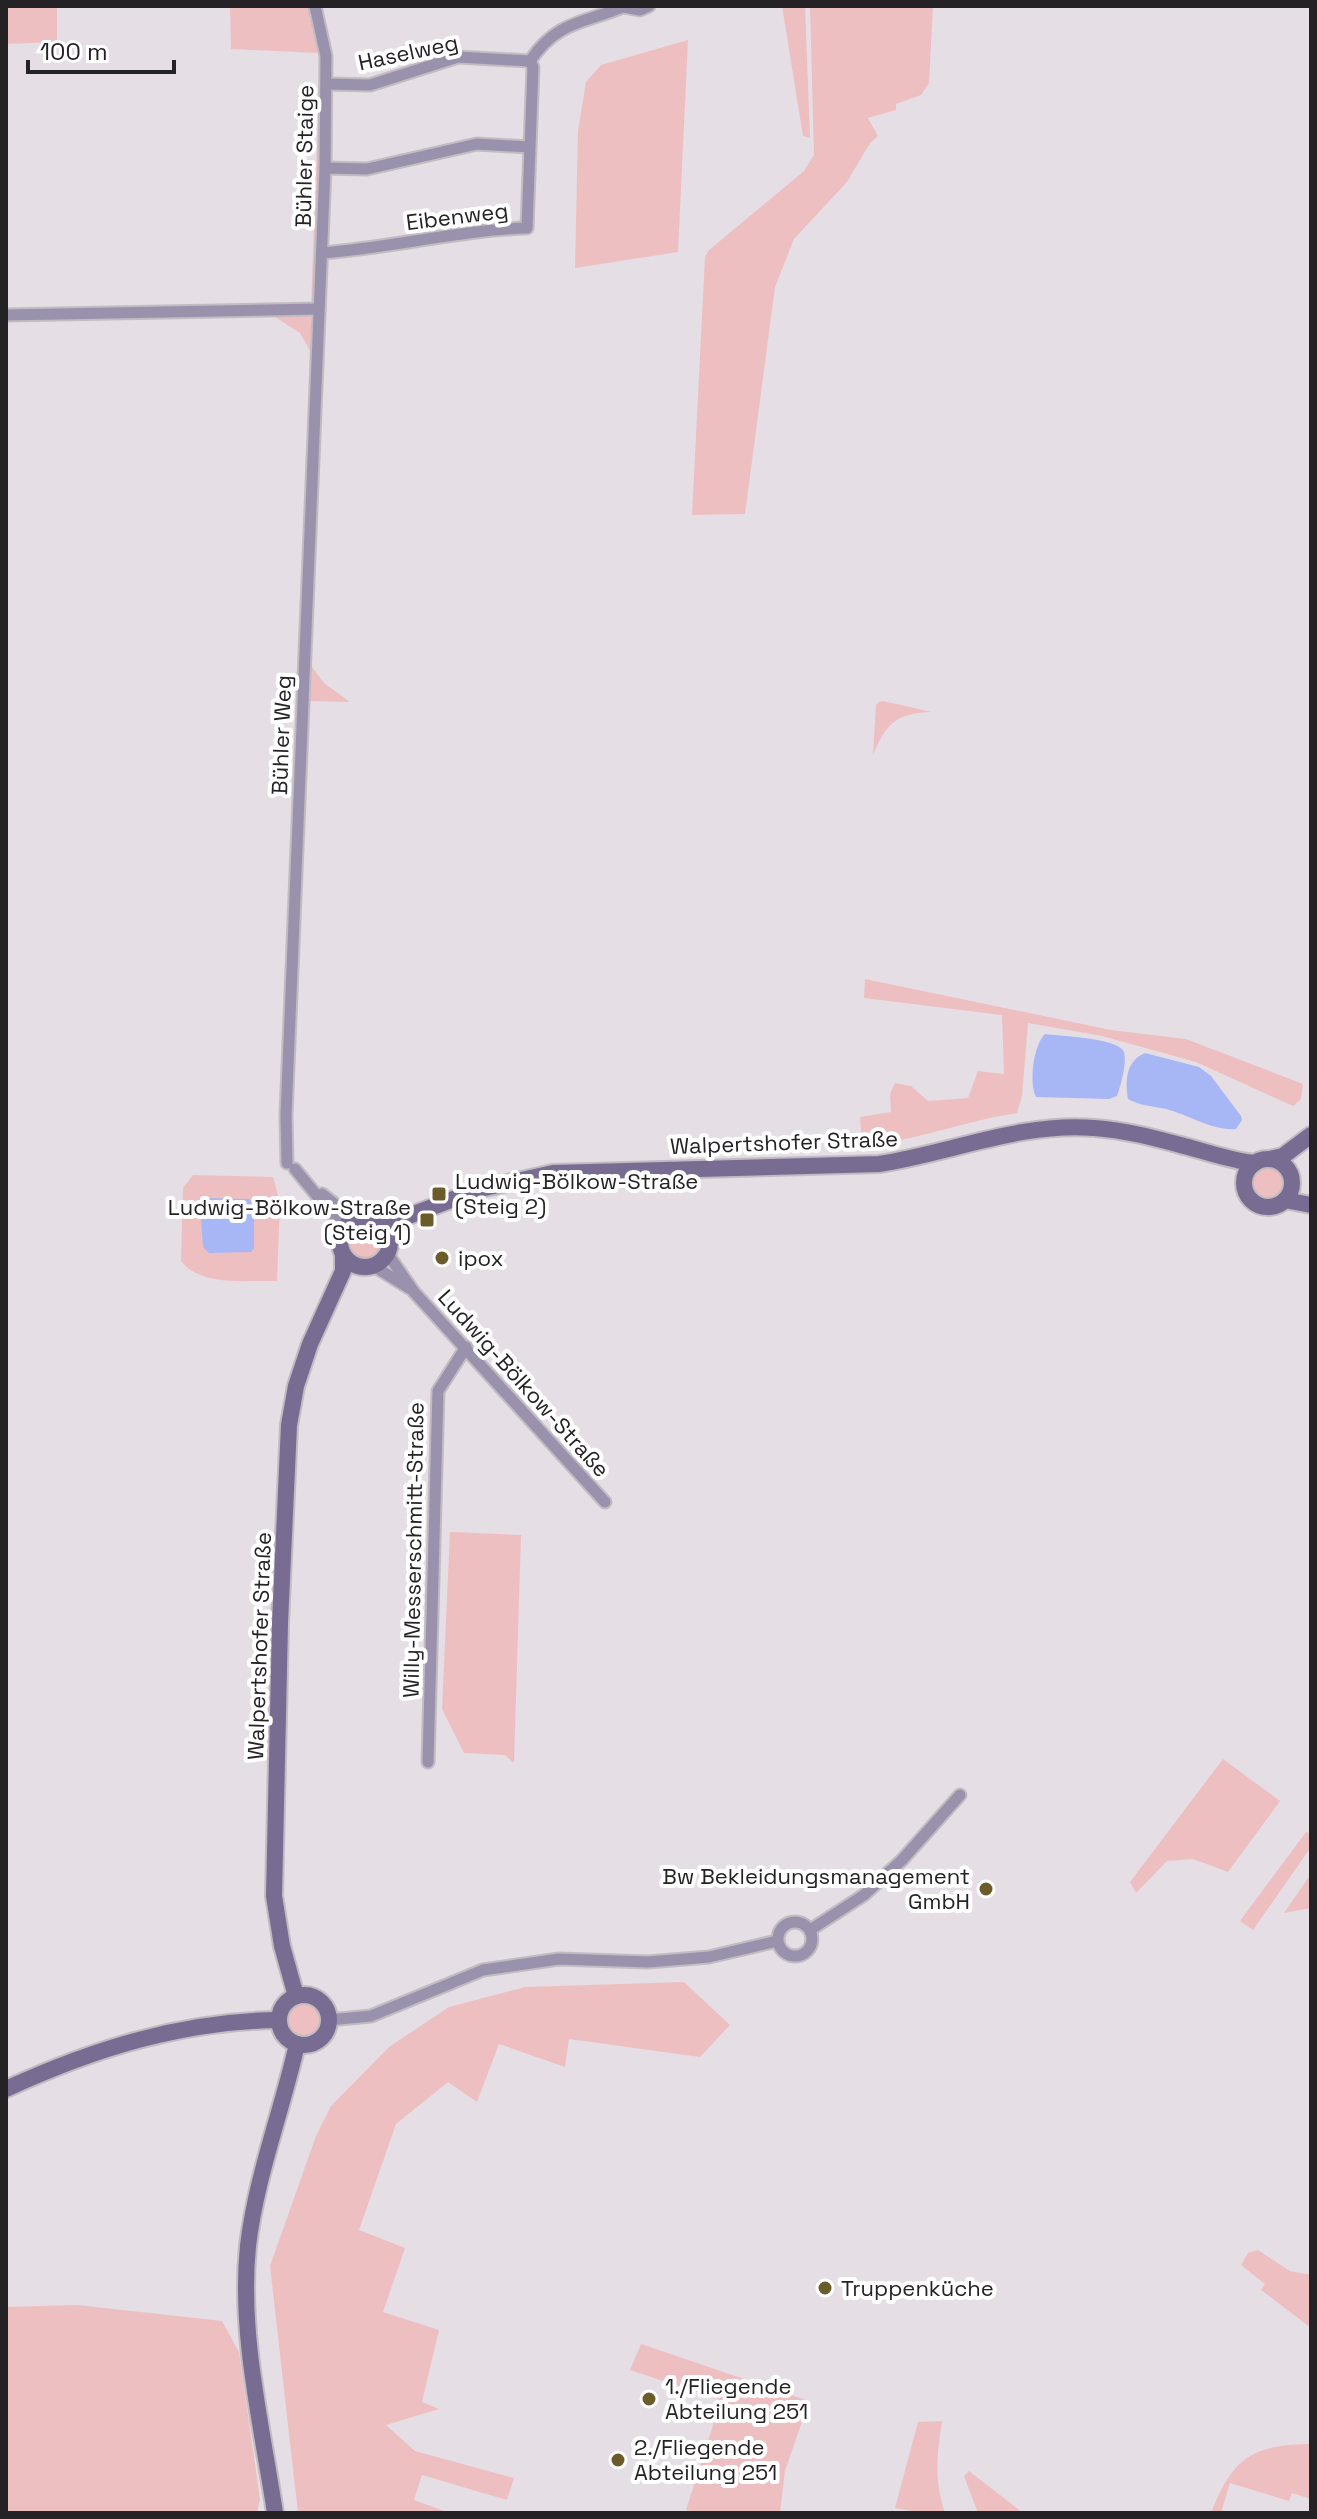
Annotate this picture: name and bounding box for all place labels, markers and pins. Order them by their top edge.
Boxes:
place label: Ludwig-Bölkow-Straße (Steig 2) [455,1167,698,1220]
marker: Ludwig-Bölkow-Straße (Steig 2) [430,1185,448,1203]
place label: Ludwig-Bölkow-Straße (Steig 1) [168,1193,411,1246]
marker: Ludwig-Bölkow-Straße (Steig 1) [418,1211,436,1229]
place label: ipox [458,1244,503,1272]
marker: ipox [433,1249,451,1267]
place label: Bw Bekleidungsmanagement GmbH [662,1862,970,1915]
marker: Bw Bekleidungsmanagement GmbH [977,1880,995,1898]
place label: Truppenküche [841,2274,994,2302]
marker: Truppenküche [816,2279,834,2297]
place label: 1./Fliegende Abteilung 251 [665,2372,808,2425]
marker: 1./Fliegende Abteilung 251 [640,2390,658,2408]
place label: 2./Fliegende Abteilung 251 [634,2433,777,2486]
marker: 2./Fliegende Abteilung 251 [609,2451,627,2469]

